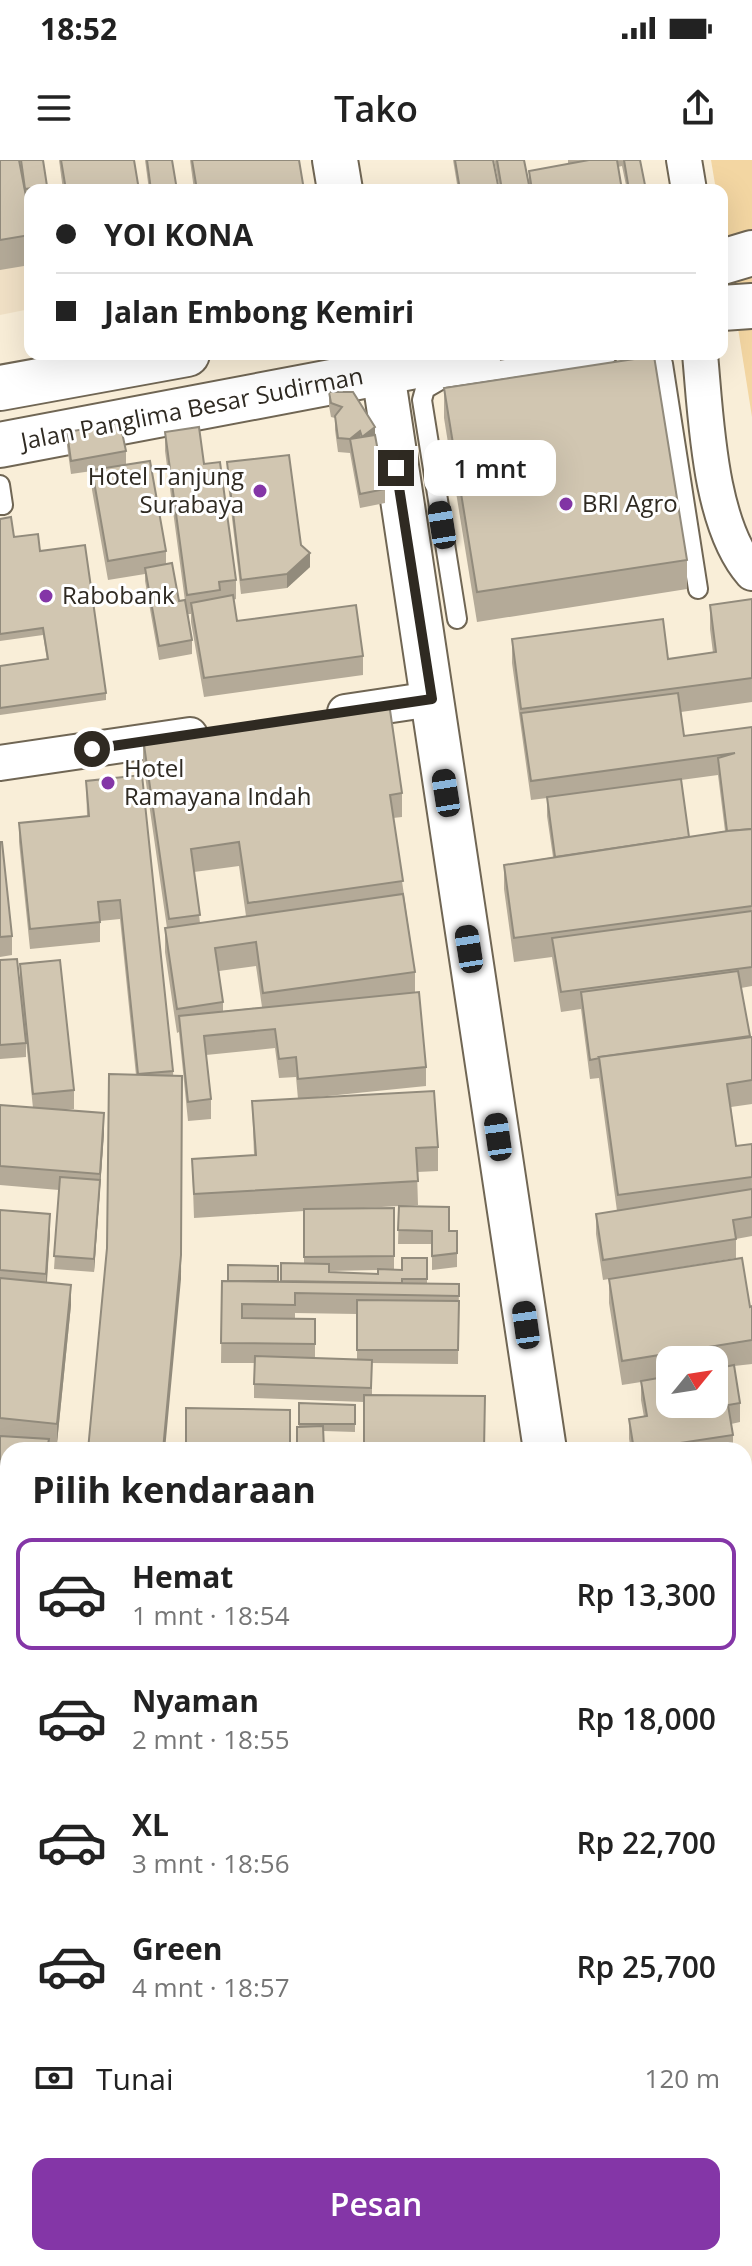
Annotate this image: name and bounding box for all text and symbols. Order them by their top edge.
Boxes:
text: 18:52 [40,8,117,49]
text: Tako [334,84,418,133]
icon: menu [32,86,76,130]
icon: share [676,86,720,130]
text: YOI KONA [104,214,253,255]
text: Jalan Embong Kemiri [104,291,414,332]
street label: Jalan Panglima Besar Sudirman [16,358,366,457]
callout: 1 mnt [424,440,556,496]
route end [378,450,414,486]
text: 1 mnt [453,450,527,486]
place label: Hotel Tanjung Surabaya [88,459,244,520]
marker: Hotel Tanjung Surabaya [251,482,269,500]
place label: BRI Agro [582,486,678,519]
marker: BRI Agro [557,495,575,513]
car [426,499,458,551]
place label: Rabobank [62,578,175,611]
marker: Rabobank [37,587,55,605]
route start [74,731,110,767]
place label: Hotel Ramayana Indah [124,751,312,812]
car [430,767,462,819]
marker: Hotel Ramayana Indah [99,774,117,792]
car [453,923,485,975]
car [483,1112,513,1162]
car [511,1300,541,1350]
north arrow [656,1346,728,1418]
map controls [656,1346,728,1418]
text: Pilih kendaraan [32,1465,316,1514]
text: Hemat [132,1556,233,1597]
icon: car [36,1558,108,1630]
text: Rp 13,300 [576,1574,716,1615]
text: 1 mnt · 18:54 [132,1597,290,1633]
text: Nyaman [132,1680,259,1721]
icon: car [36,1682,108,1754]
text: Rp 18,000 [576,1698,716,1739]
text: 2 mnt · 18:55 [132,1721,290,1757]
text: XL [132,1804,169,1845]
icon: car [36,1806,108,1878]
text: Rp 22,700 [576,1822,716,1863]
text: 3 mnt · 18:56 [132,1845,290,1881]
text: Green [132,1928,223,1969]
icon: car [36,1930,108,2002]
text: Rp 25,700 [576,1946,716,1987]
text: 4 mnt · 18:57 [132,1969,290,2005]
icon: cash [32,2056,76,2100]
text: Tunai [96,2058,174,2099]
text: 120 m [645,2060,720,2096]
button: Pesan [32,2158,720,2250]

